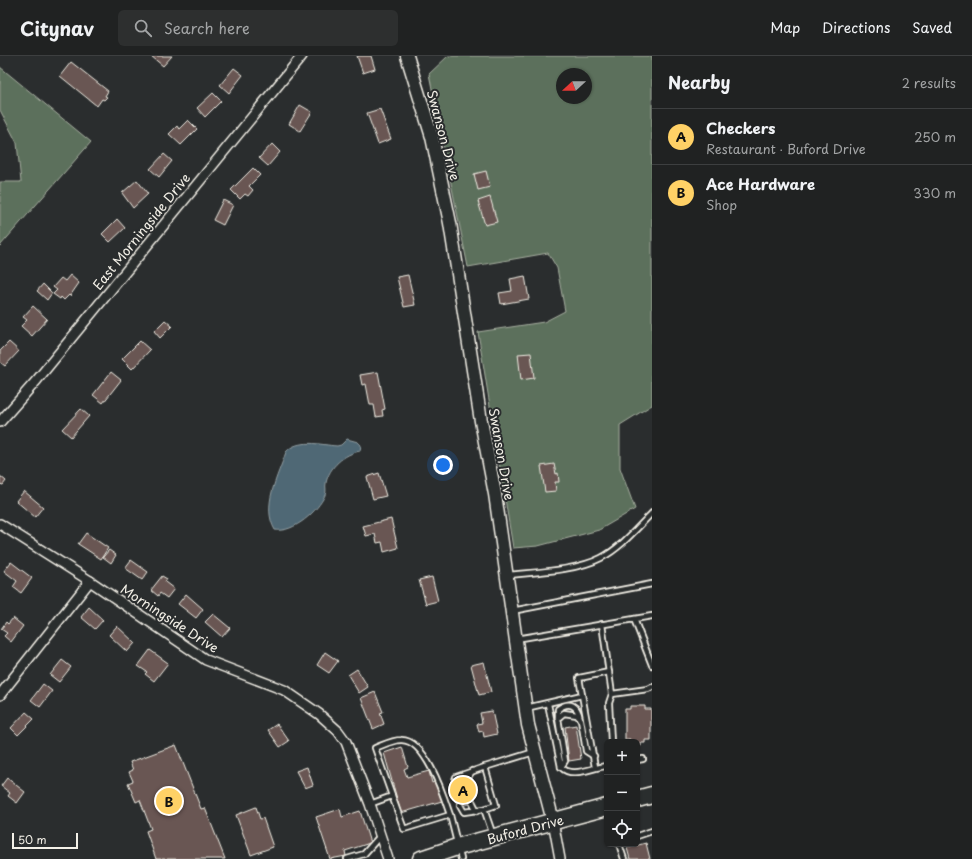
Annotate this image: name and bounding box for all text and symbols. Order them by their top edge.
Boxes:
search box [118,10,398,46]
text: Citynav [20,14,94,42]
text: Search here [164,16,250,39]
icon: search [132,17,154,39]
text: Map [770,17,800,38]
text: Directions [822,17,890,38]
text: Saved [912,17,952,38]
north arrow [556,68,592,104]
text: Nearby [668,69,730,95]
text: 2 results [902,73,956,92]
street label: Swanson Drive [423,87,465,183]
text: Checkers [706,116,775,139]
text: A [676,127,686,146]
text: 250 m [914,127,956,146]
text: Restaurant · Buford Drive [706,139,866,158]
street label: East Morningside Drive [88,169,194,293]
text: Ace Hardware [706,172,815,195]
text: B [677,183,685,202]
text: 330 m [913,183,956,202]
text: Shop [706,195,737,214]
street label: Swanson Drive [485,406,519,502]
your location [433,455,453,475]
street label: Morningside Drive [117,579,223,657]
map controls [604,739,640,847]
button: + [604,739,640,775]
pin: A [450,775,476,805]
button: − [604,775,640,811]
pin: B [156,786,182,816]
street label: Buford Drive [484,810,566,848]
button: locate [604,811,640,847]
scale bar [12,831,78,850]
text: 50 m [18,831,47,848]

